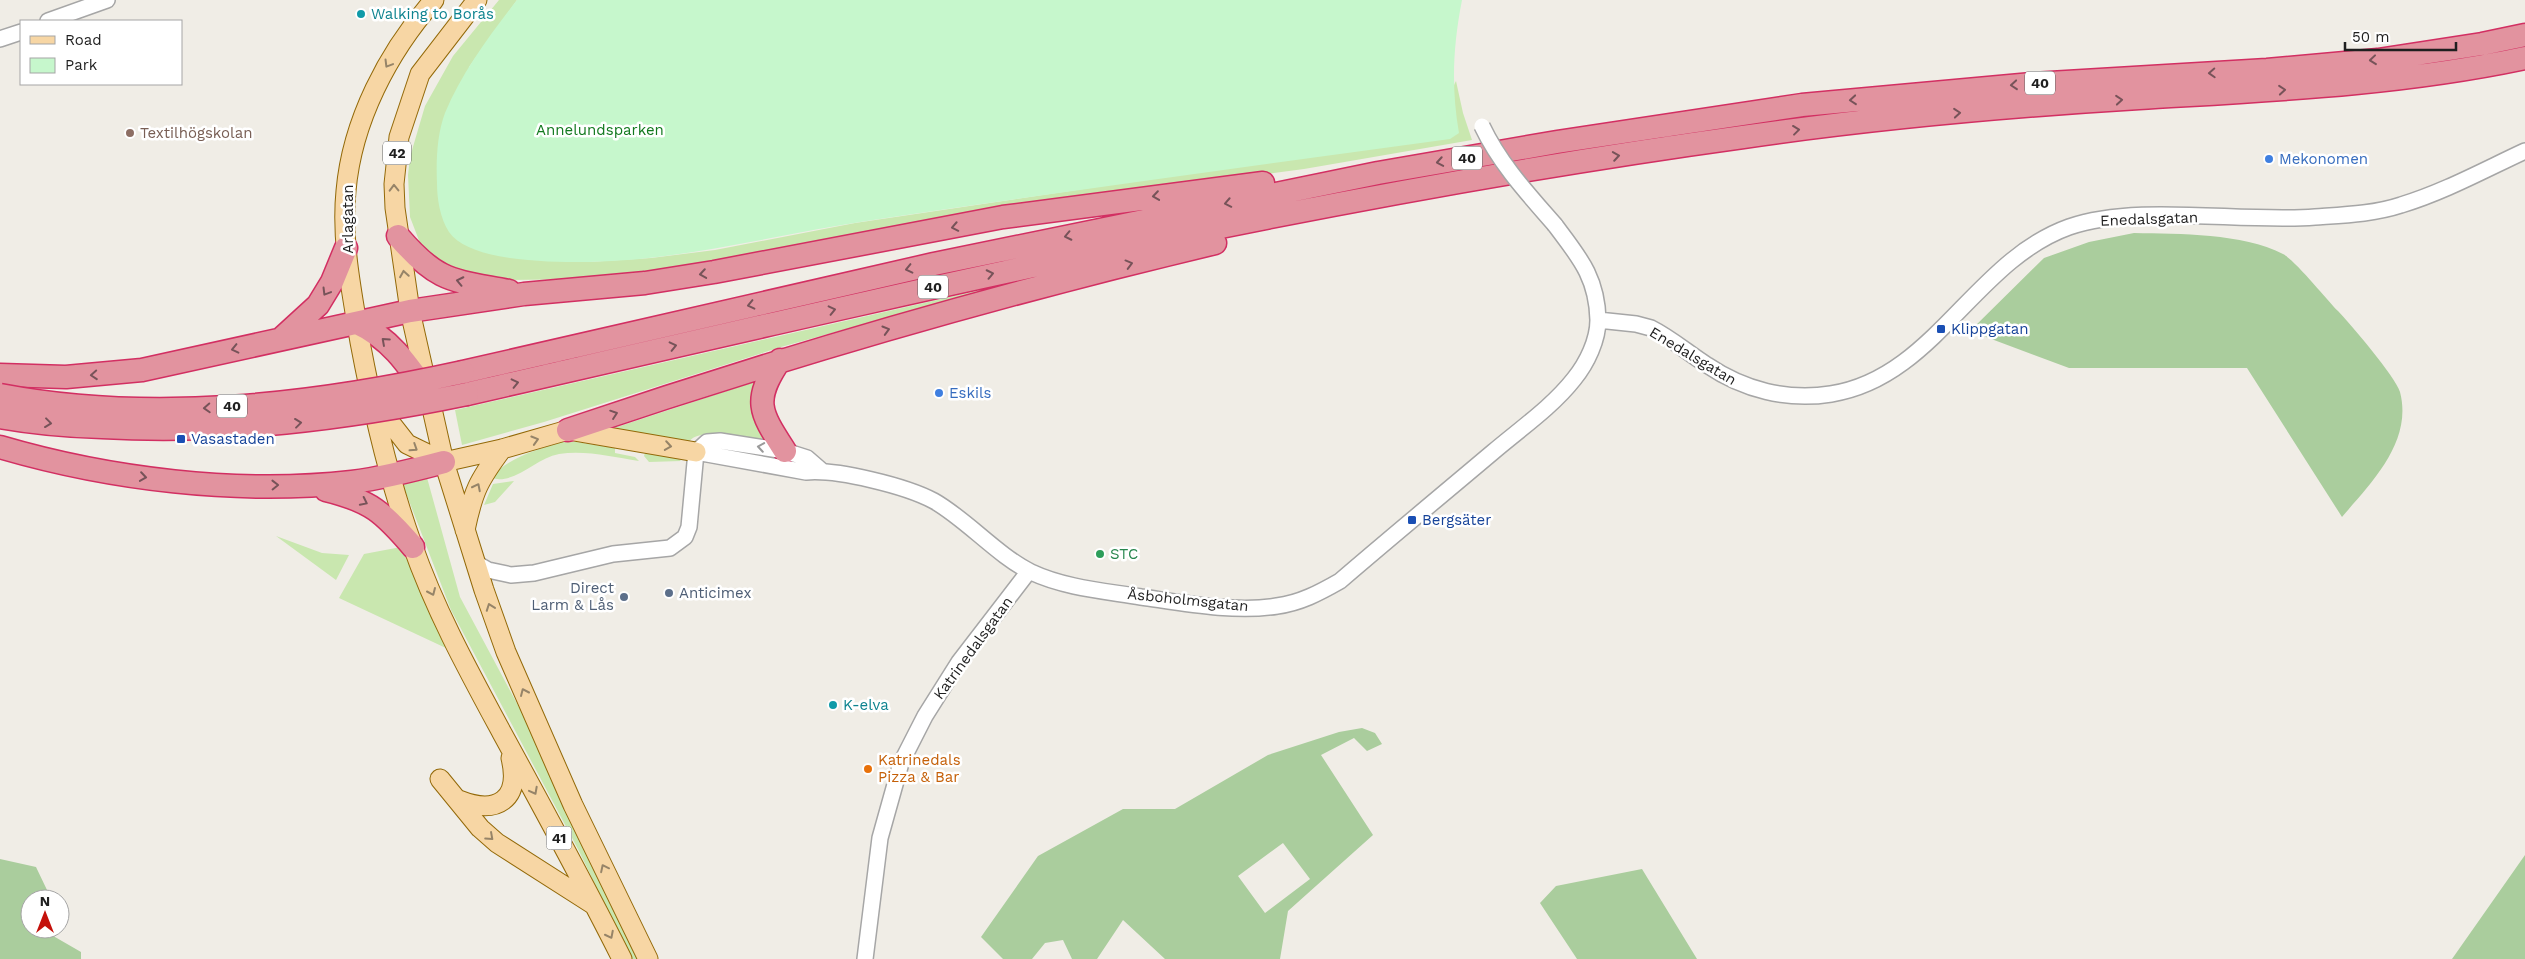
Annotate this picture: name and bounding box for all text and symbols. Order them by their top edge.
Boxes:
place label: Walking to Borås [371,5,494,23]
marker: Walking to Borås [355,8,367,20]
legend [20,20,182,85]
scale bar [2345,20,2456,52]
text: 50 m [2352,28,2389,46]
text: Road [65,31,102,49]
one-way arrow [2369,54,2377,65]
text: Park [65,56,98,74]
one-way arrow [385,59,395,68]
one-way arrow [2207,68,2215,79]
road number: 40 [2025,72,2055,95]
one-way arrow [2010,79,2018,90]
one-way arrow [2278,85,2286,96]
one-way arrow [1848,94,1856,105]
one-way arrow [2116,94,2124,105]
one-way arrow [1954,108,1962,119]
park label: Annelundsparken [536,121,664,139]
place label: Textilhögskolan [140,124,252,142]
one-way arrow [1792,125,1800,136]
marker: Textilhögskolan [124,127,136,139]
road number: 42 [383,142,411,164]
road number: 40 [1452,146,1482,170]
place label: Mekonomen [2279,150,2368,168]
one-way arrow [1611,151,1620,161]
marker: Mekonomen [2263,153,2275,165]
one-way arrow [1435,157,1444,167]
street label: Arlagatan [339,184,357,254]
one-way arrow [389,184,399,192]
one-way arrow [1152,191,1160,201]
one-way arrow [1223,197,1232,208]
street label: Enedalsgatan [2100,208,2198,230]
one-way arrow [951,221,959,231]
one-way arrow [1064,230,1073,240]
one-way arrow [1124,259,1133,270]
one-way arrow [905,263,914,274]
one-way arrow [699,268,707,279]
one-way arrow [400,269,410,278]
one-way arrow [986,270,995,280]
one-way arrow [455,276,464,287]
road number: 40 [918,276,948,298]
one-way arrow [322,287,332,296]
one-way arrow [746,299,755,310]
one-way arrow [827,305,836,316]
place label: Klippgatan [1951,320,2028,338]
street label: Enedalsgatan [1646,323,1740,389]
marker: Klippgatan [1935,323,1947,335]
one-way arrow [881,325,889,335]
one-way arrow [382,338,391,347]
one-way arrow [669,341,678,352]
one-way arrow [231,343,240,354]
one-way arrow [89,370,97,381]
one-way arrow [510,378,519,389]
place label: Eskils [949,384,992,402]
marker: Eskils [933,387,945,399]
road number: 40 [217,394,247,418]
one-way arrow [203,403,211,414]
one-way arrow [609,410,617,420]
one-way arrow [45,417,53,428]
one-way arrow [293,418,302,428]
place label: Vasastaden [191,430,275,448]
marker: Vasastaden [175,433,187,445]
one-way arrow [530,435,539,445]
one-way arrow [663,441,672,451]
one-way arrow [408,442,417,451]
one-way arrow [757,443,766,453]
one-way arrow [139,471,147,481]
one-way arrow [272,480,279,490]
one-way arrow [471,484,481,493]
one-way arrow [359,496,368,507]
place label: Bergsäter [1422,511,1491,529]
marker: Bergsäter [1406,514,1418,526]
place label: STC [1110,545,1138,563]
marker: STC [1094,548,1106,560]
place label: Direct Larm & Lås [531,579,615,614]
place label: Anticimex [679,584,751,602]
street label: Åsboholmsgatan [1127,585,1249,615]
one-way arrow [426,587,436,596]
marker: Anticimex [663,587,675,599]
marker: Direct Larm & Lås [618,591,630,603]
street label: Katrinedalsgatan [930,593,1016,703]
one-way arrow [486,604,496,612]
one-way arrow [519,688,530,697]
place label: K-elva [843,696,889,714]
marker: K-elva [827,699,839,711]
place label: Katrinedals Pizza & Bar [878,751,961,786]
marker: Katrinedals Pizza & Bar [862,763,874,775]
one-way arrow [528,786,538,795]
road number: 41 [546,826,572,850]
one-way arrow [485,832,494,841]
one-way arrow [600,864,610,873]
north arrow [20,889,70,939]
text: N [40,893,50,909]
one-way arrow [604,930,614,939]

